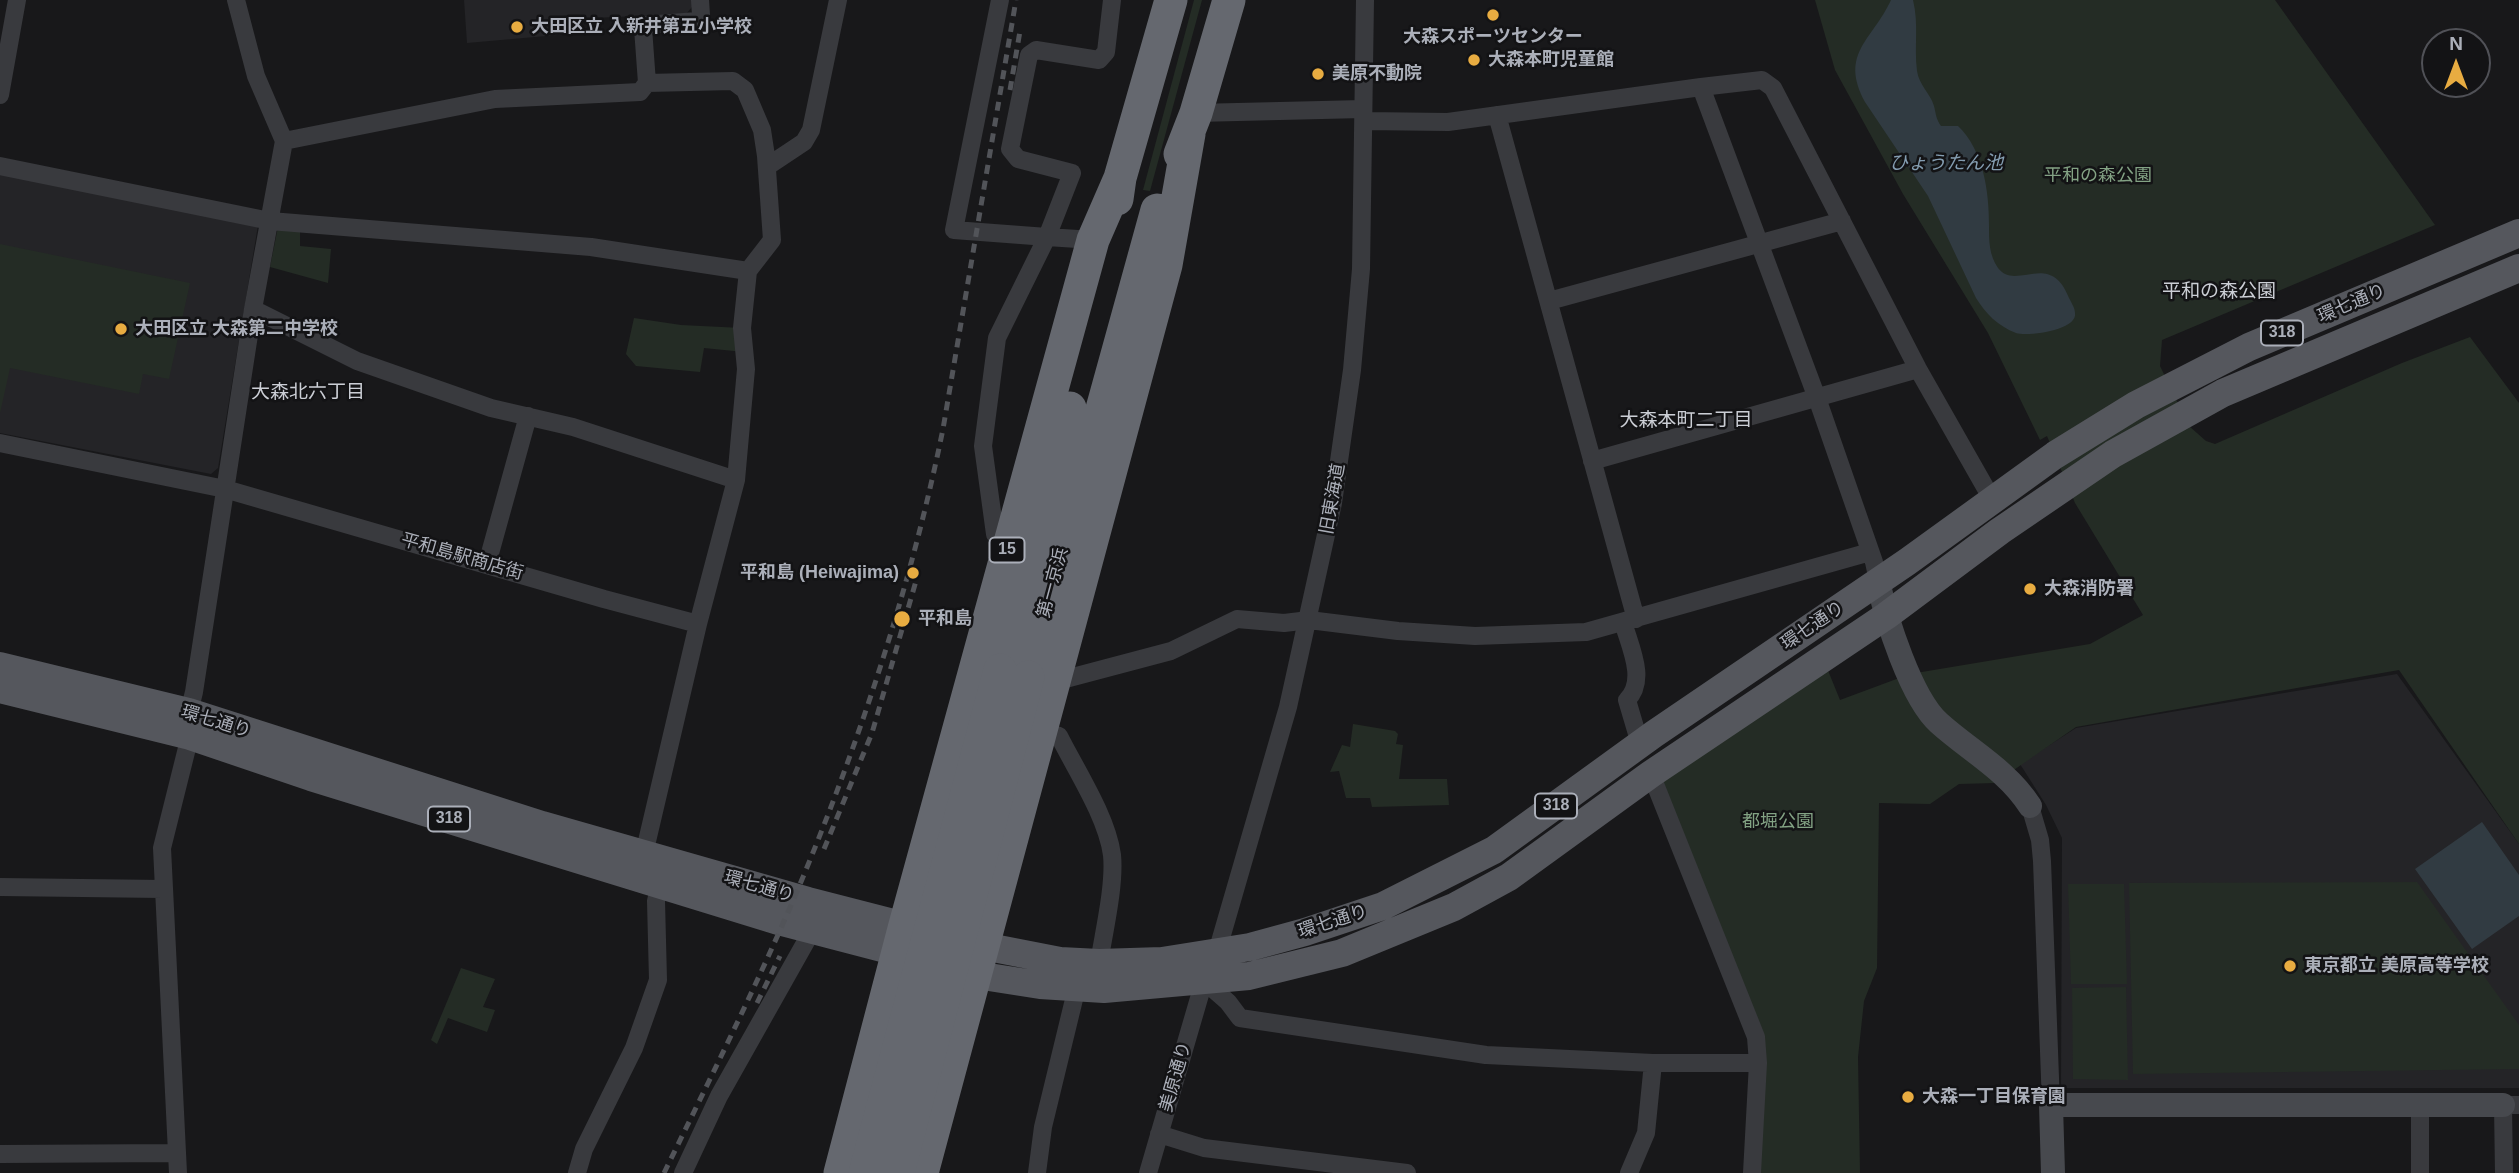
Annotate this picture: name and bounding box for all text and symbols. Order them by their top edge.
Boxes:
marker: 大森スポーツセンター [1485,7,1501,23]
place label: 大田区立 入新井第五小学校 [531,16,752,38]
marker: 大田区立 入新井第五小学校 [509,19,525,35]
place label: 大森スポーツセンター [1403,26,1583,48]
north arrow [2421,28,2491,98]
text: N [2449,33,2463,54]
place label: 大森本町児童館 [1488,49,1614,71]
marker: 大森本町児童館 [1466,52,1482,68]
place label: 美原不動院 [1332,63,1422,85]
marker: 美原不動院 [1310,66,1326,82]
water label: ひょうたん池 [1889,153,2003,175]
park label: 平和の森公園 [2044,165,2152,187]
street label: 環七通り [2315,280,2389,328]
district label: 平和の森公園 [2162,281,2276,303]
place label: 大田区立 大森第二中学校 [135,318,338,340]
road number: 318 [2261,320,2303,346]
marker: 大田区立 大森第二中学校 [113,321,129,337]
district label: 大森北六丁目 [251,382,365,404]
district label: 大森本町二丁目 [1620,410,1752,432]
street label: 旧東海道 [1316,462,1350,536]
street label: 平和島駅商店街 [398,529,526,585]
road number: 15 [990,538,1024,562]
street label: 第一京浜 [1033,545,1073,621]
place label: 平和島 (Heiwajima) [740,562,899,584]
marker: 平和島 (Heiwajima) [905,565,921,581]
place label: 大森消防署 [2044,578,2134,600]
marker: 大森消防署 [2022,581,2038,597]
street label: 環七通り [1777,597,1849,655]
place label: 平和島 [918,608,972,630]
marker: 平和島 [892,609,912,629]
street label: 環七通り [178,701,254,743]
road number: 318 [1535,793,1577,818]
road number: 318 [428,806,470,832]
park label: 都堀公園 [1742,811,1814,833]
street label: 環七通り [721,867,797,907]
street label: 環七通り [1295,901,1371,943]
place label: 東京都立 美原高等学校 [2304,955,2489,977]
marker: 東京都立 美原高等学校 [2282,958,2298,974]
street label: 美原通り [1156,1039,1196,1115]
place label: 大森一丁目保育園 [1922,1086,2066,1108]
marker: 大森一丁目保育園 [1900,1089,1916,1105]

